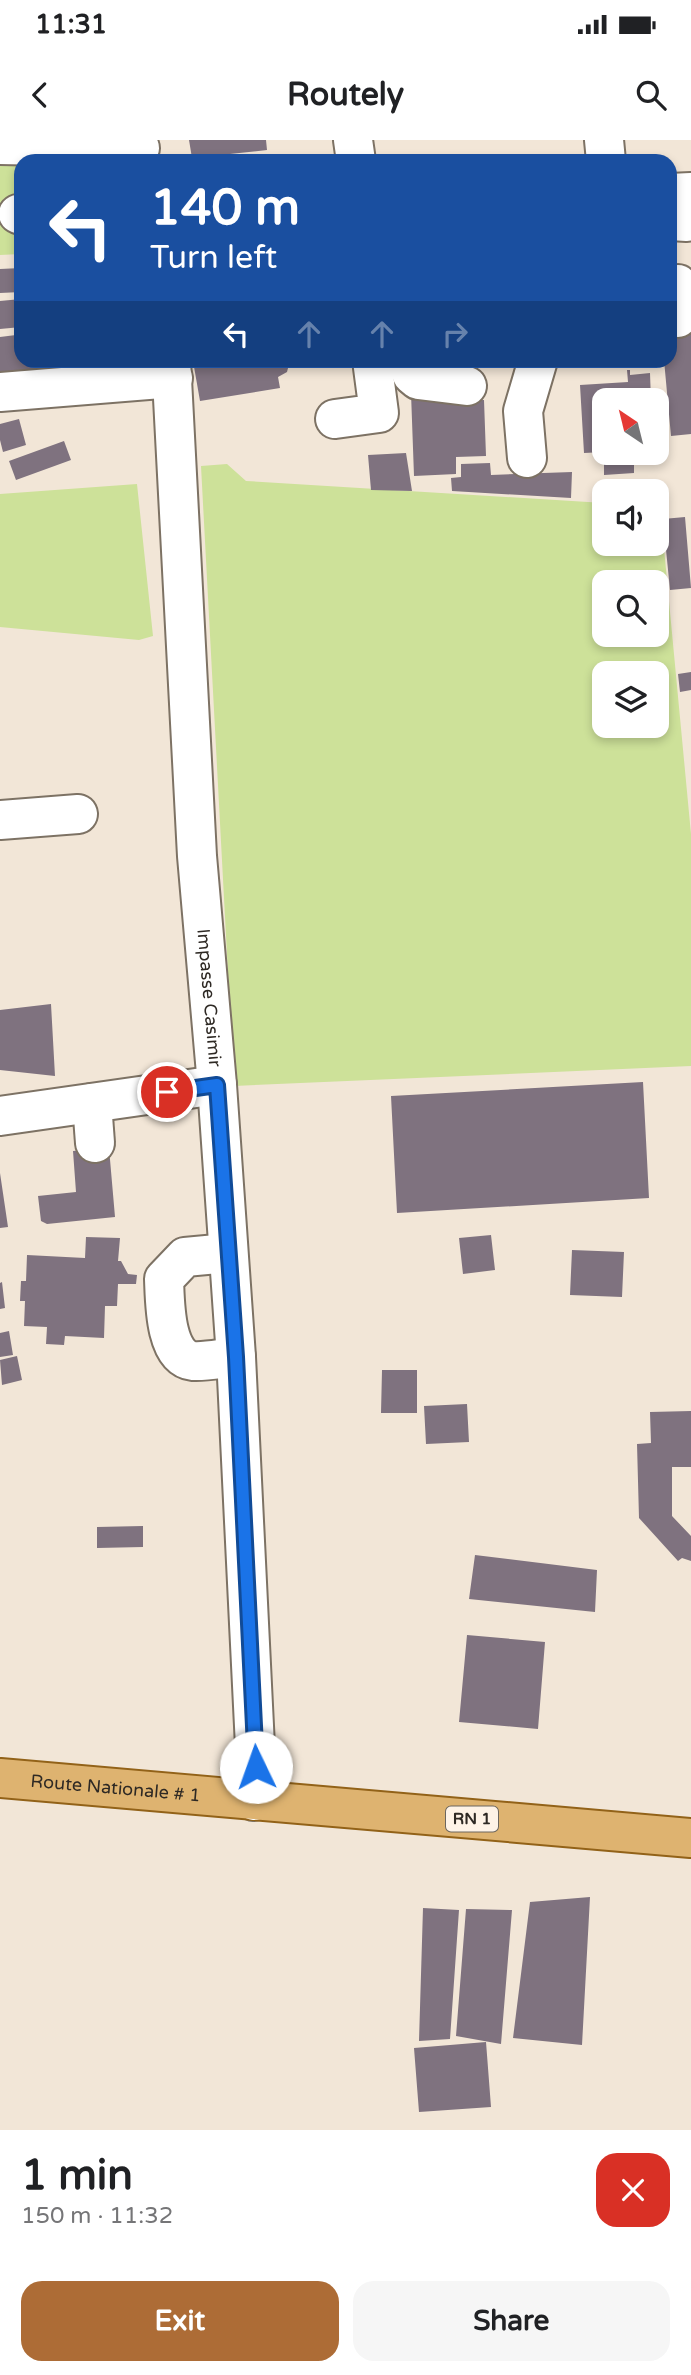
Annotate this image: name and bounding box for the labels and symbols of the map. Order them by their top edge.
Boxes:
north arrow [592,388,668,466]
street label: Impasse Casimir [192,928,226,1068]
pin [137,1062,197,1122]
position arrow [219,1730,293,1804]
street label: Route Nationale # 1 [30,1770,201,1806]
road number: RN 1 [446,1806,498,1832]

